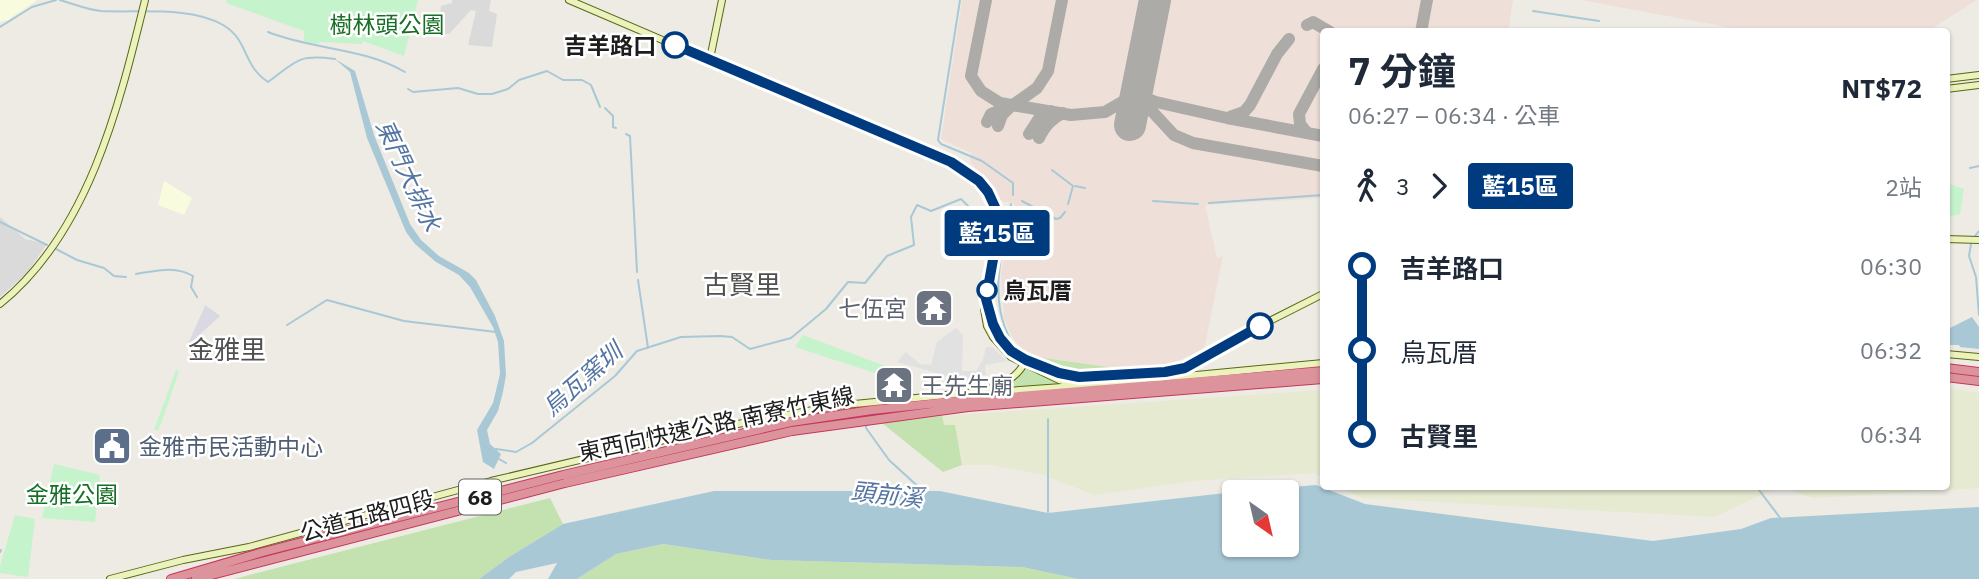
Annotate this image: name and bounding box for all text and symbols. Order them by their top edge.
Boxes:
park label: 樹林頭公園 [330,9,445,39]
place label: 吉羊路口 [564,30,656,60]
marker: 吉羊路口 [662,32,688,58]
text: 7 分鐘 [1348,46,1456,95]
text: NT$72 [1841,71,1922,105]
text: 06:27 – 06:34 · 公車 [1348,100,1561,130]
water label: 東門大排水 [369,114,449,237]
icon: walk [1348,167,1386,205]
icon: forward [1420,167,1458,205]
text: 藍15區 [1482,170,1559,202]
text: 3 [1396,171,1410,201]
text: 2站 [1885,172,1922,202]
line badge: 藍15區 [948,210,1046,256]
text: 藍15區 [959,217,1035,249]
text: 吉羊路口 [1400,251,1504,285]
text: 06:30 [1860,251,1922,281]
district label: 古賢里 [703,267,781,301]
place label: 烏瓦厝 [1003,275,1072,305]
marker: 烏瓦厝 [977,280,997,300]
temple icon: 七伍宮 [913,287,955,329]
place label: 七伍宮 [838,293,907,323]
unlabelled marker [1247,313,1273,339]
district label: 金雅里 [188,332,266,366]
water label: 烏瓦窯圳 [535,333,631,423]
text: 烏瓦厝 [1400,335,1478,369]
text: 06:32 [1860,335,1922,365]
temple icon: 王先生廟 [873,364,915,406]
place label: 王先生廟 [921,370,1013,400]
street label: 東西向快速公路 南寮竹東線 [575,379,857,467]
text: 古賢里 [1400,419,1478,453]
text: 06:34 [1860,419,1922,449]
public building icon: 金雅市民活動中心 [91,425,133,467]
place label: 金雅市民活動中心 [139,431,323,461]
water label: 頭前溪 [850,474,927,514]
park label: 金雅公園 [26,479,118,509]
road number: 68 [459,480,501,514]
north arrow [1222,480,1298,556]
map controls [1222,480,1299,557]
street label: 公道五路四段 [296,483,438,547]

